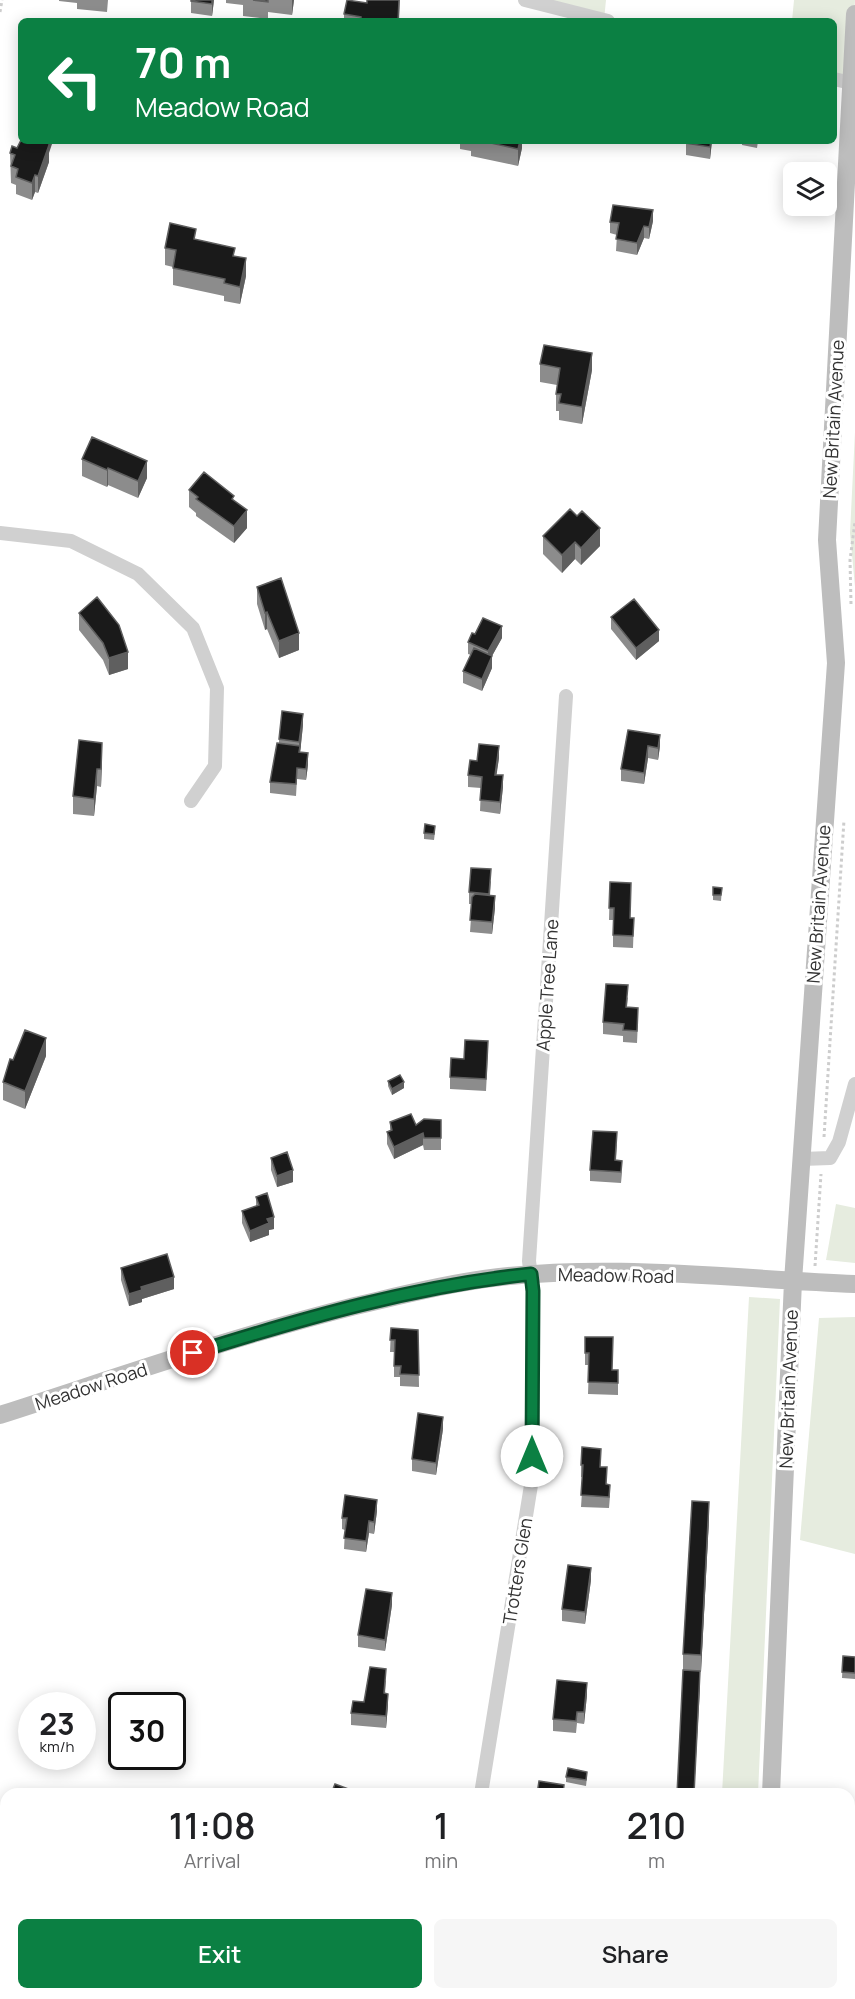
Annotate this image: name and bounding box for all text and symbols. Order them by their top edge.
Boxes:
text: 70 m [135,33,231,91]
icon: left [36,42,114,120]
text: Meadow Road [135,88,310,125]
map controls [783,162,837,216]
button: layers [783,162,837,216]
street label: New Britain Avenue [817,339,849,499]
street label: New Britain Avenue [800,824,836,984]
street label: Apple Tree Lane [530,918,564,1052]
street label: Meadow Road [558,1262,674,1288]
street label: New Britain Avenue [773,1309,803,1469]
pin [167,1327,218,1378]
icon: arrive [176,1336,209,1369]
street label: Meadow Road [32,1357,150,1415]
position arrow [500,1424,564,1488]
street label: Trotters Glen [497,1516,537,1626]
speed limit sign: 30 [108,1692,186,1770]
text: 23 [39,1703,75,1744]
text: km/h [40,1736,74,1757]
text: 11:08 [169,1801,256,1850]
text: 1 [434,1801,449,1850]
text: 210 [627,1801,686,1850]
text: Arrival [184,1847,241,1874]
text: min [425,1847,458,1874]
text: m [648,1847,665,1874]
button: Exit [18,1919,422,1988]
button: Share [434,1919,837,1988]

